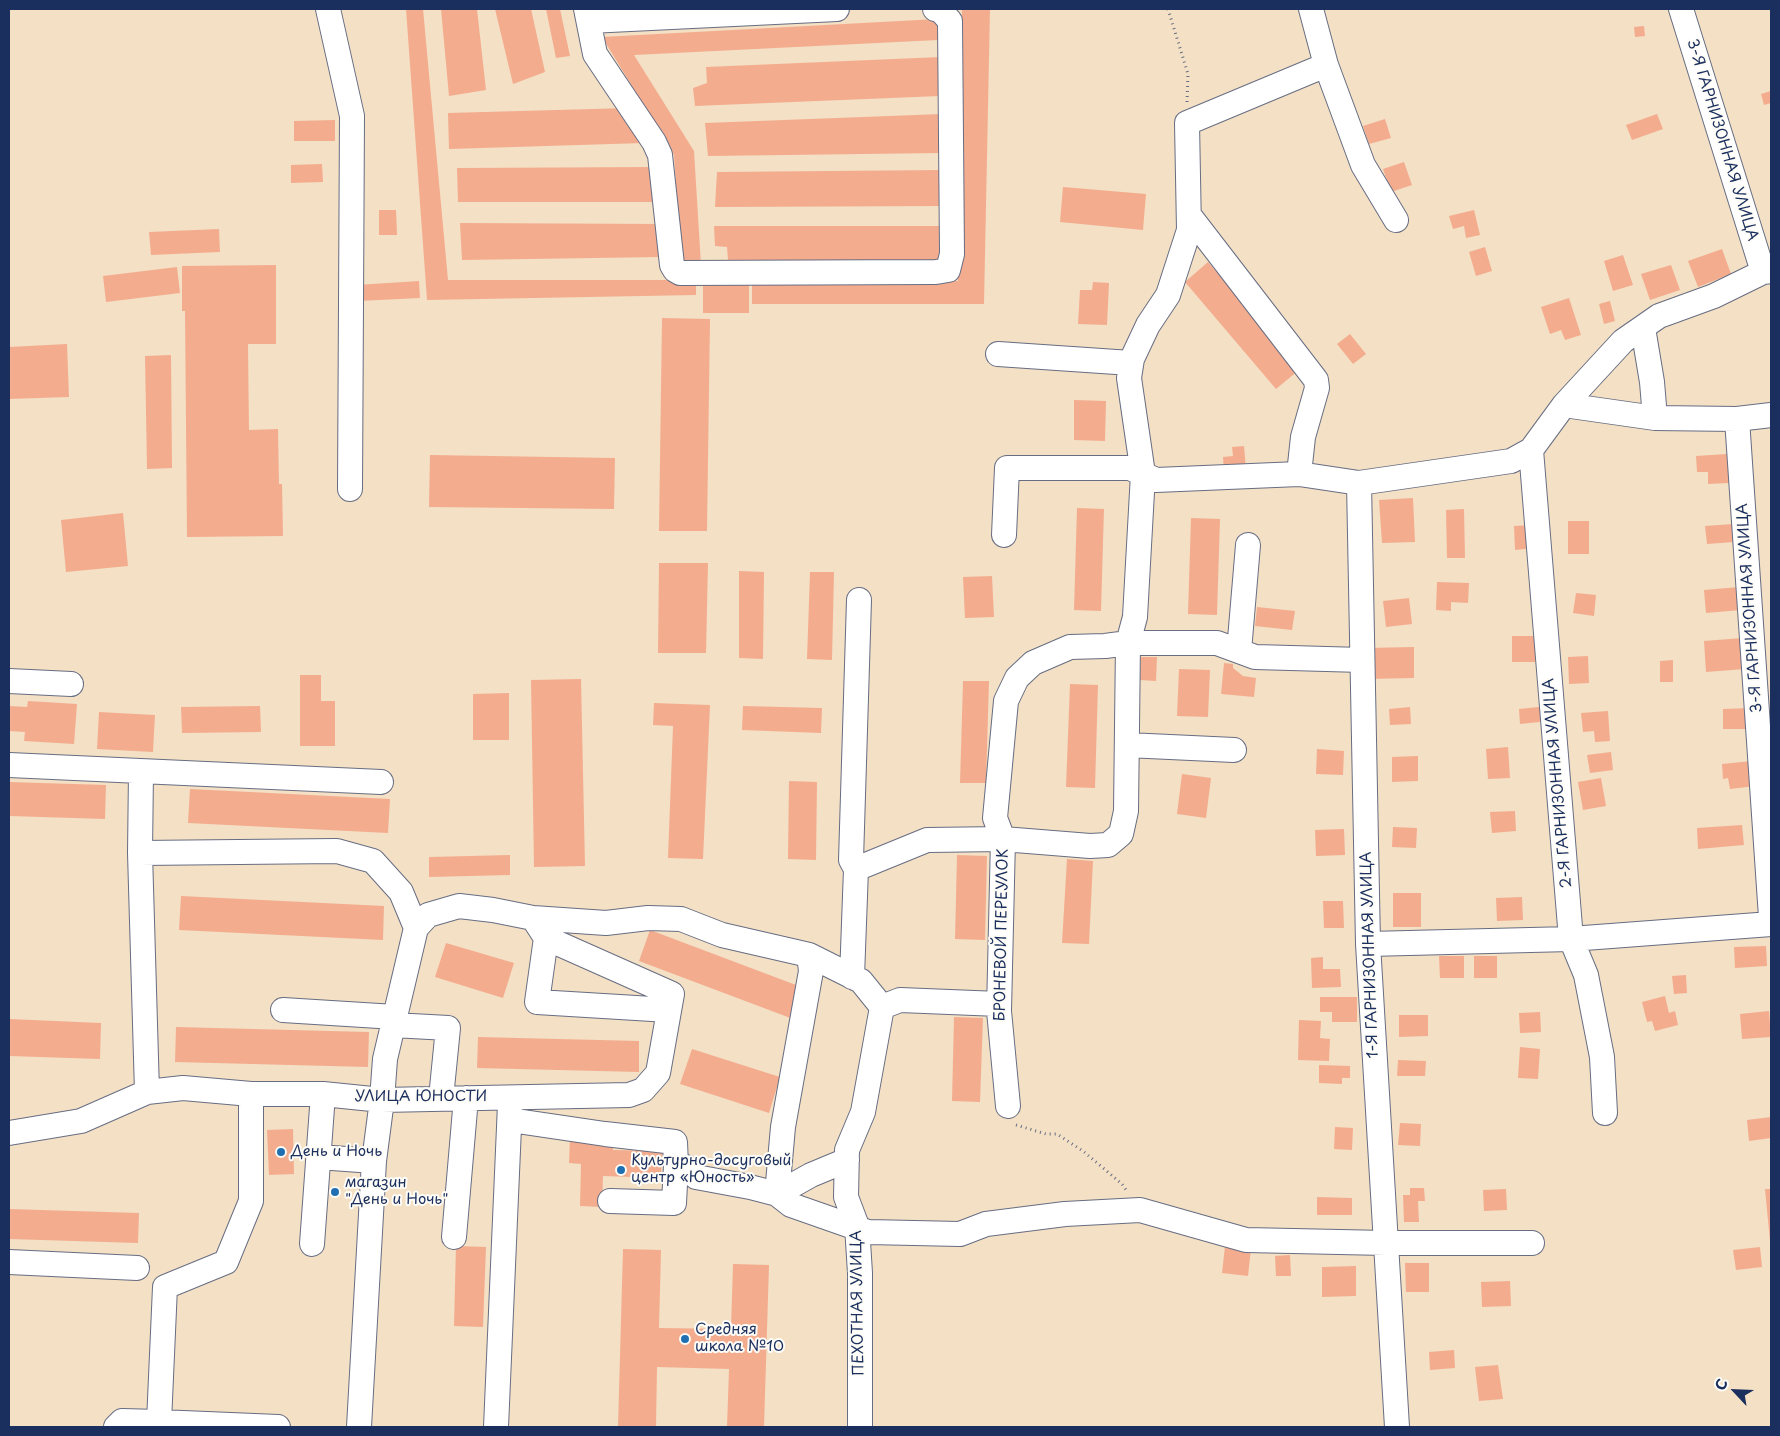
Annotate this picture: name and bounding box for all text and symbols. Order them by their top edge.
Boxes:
street label: 3-Я ГАРНИЗОННАЯ УЛИЦА [1683,37,1761,243]
street label: 3-Я ГАРНИЗОННАЯ УЛИЦА [1734,503,1766,713]
street label: 2-Я ГАРНИЗОННАЯ УЛИЦА [1540,677,1576,889]
street label: БРОНЕВОЙ ПЕРЕУЛОК [991,849,1013,1021]
street label: 1-Я ГАРНИЗОННАЯ УЛИЦА [1357,851,1383,1059]
street label: УЛИЦА ЮНОСТИ [355,1088,487,1106]
place label: День и Ночь [291,1143,382,1161]
marker: День и Ночь [275,1146,287,1158]
place label: Культурно-досуговый центр «Юность» [631,1152,791,1187]
marker: Культурно-досуговый центр «Юность» [615,1164,627,1176]
place label: магазин "День и Ночь" [345,1174,448,1209]
marker: магазин "День и Ночь" [329,1186,341,1198]
street label: ПЕХОТНАЯ УЛИЦА [848,1230,868,1376]
place label: Средняя школа №10 [695,1321,784,1356]
marker: Средняя школа №10 [679,1333,691,1345]
north arrow [1710,1366,1760,1416]
text: С [1709,1375,1733,1394]

